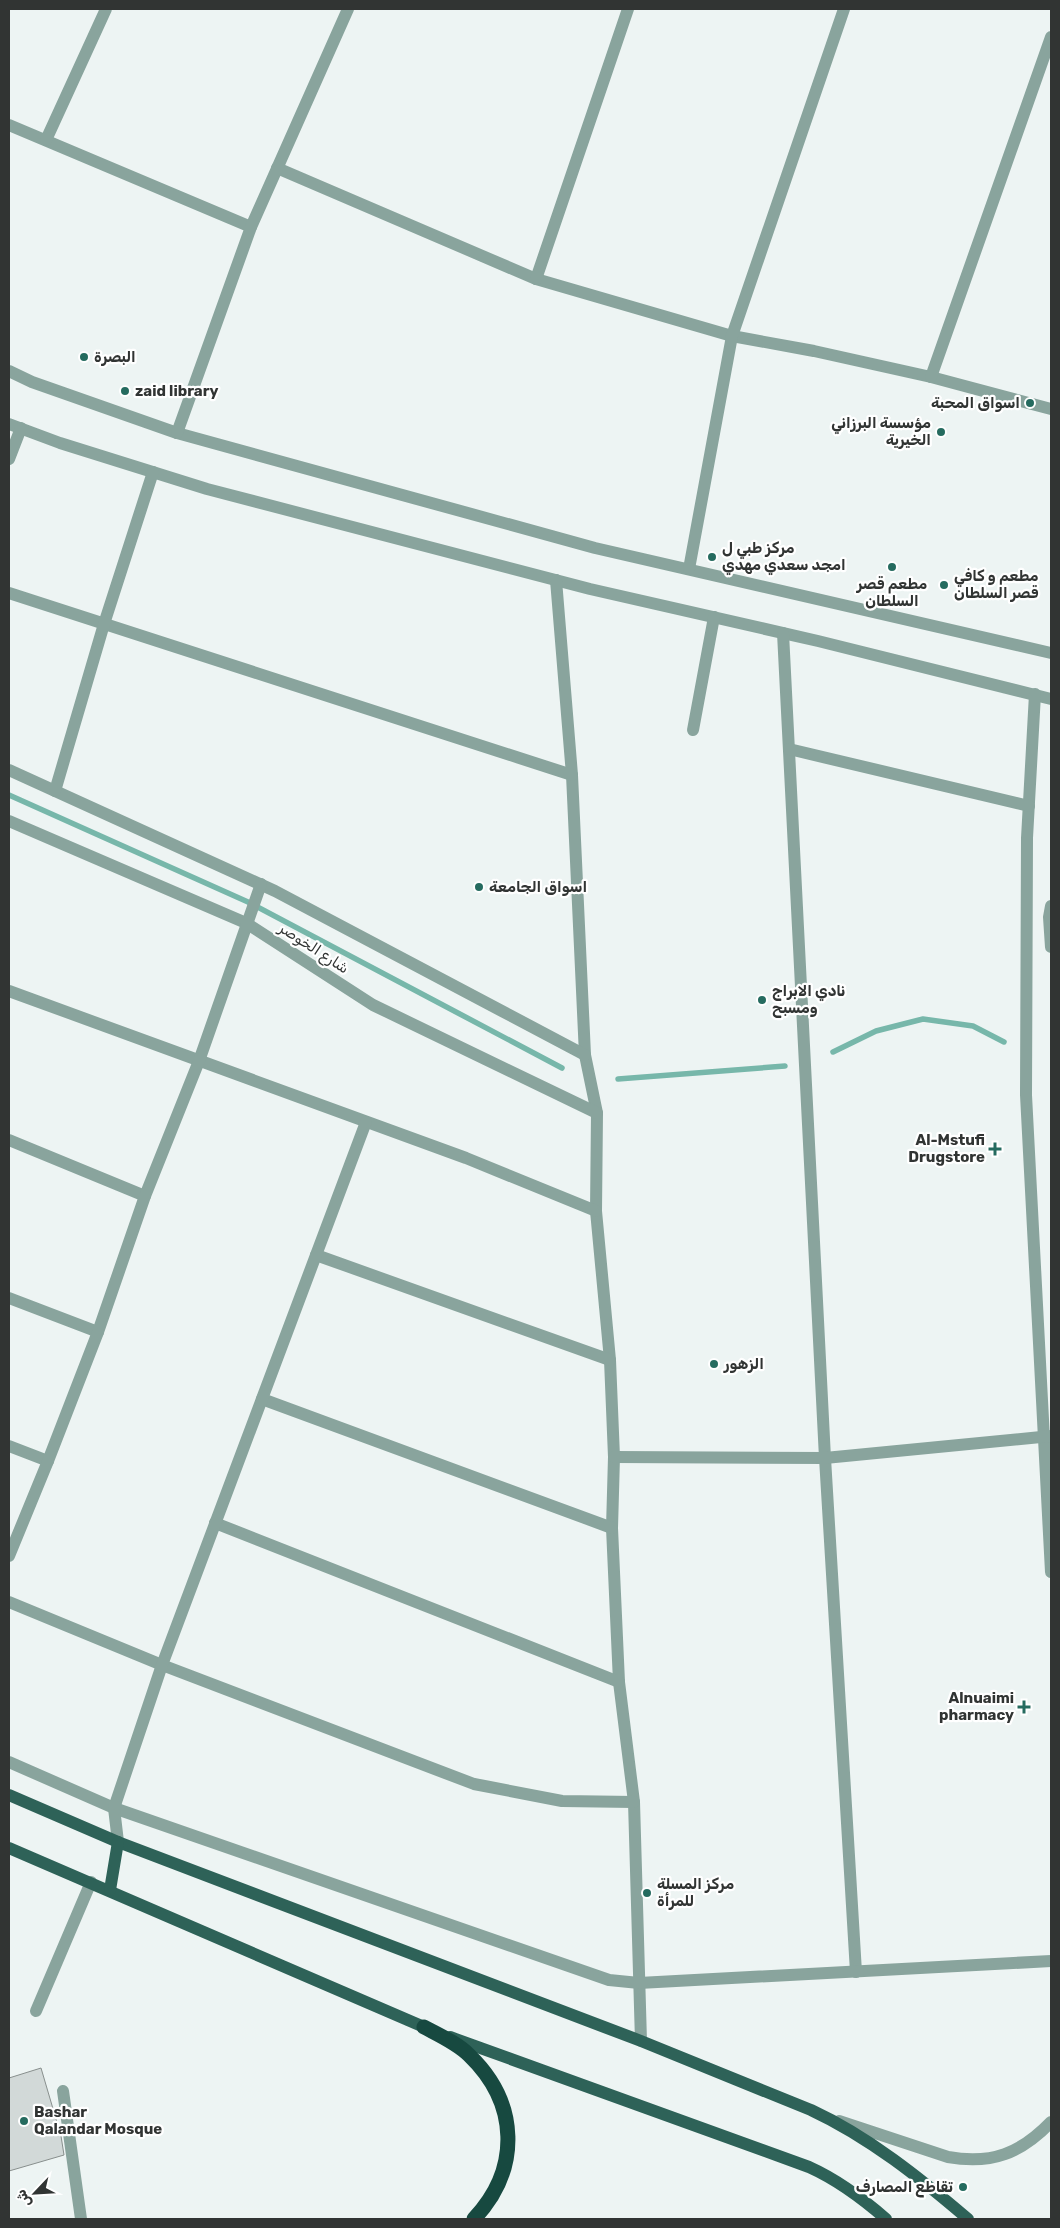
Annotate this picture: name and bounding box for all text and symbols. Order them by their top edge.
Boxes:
place label: البصرة [94,348,136,366]
marker: البصرة [78,351,90,363]
place label: zaid library [135,382,218,400]
marker: zaid library [119,385,131,397]
place label: اسواق المحبة [931,394,1020,412]
marker: اسواق المحبة [1024,397,1036,409]
place label: مؤسسة البرزاني الخيرية [831,414,931,449]
marker: مؤسسة البرزاني الخيرية [935,426,947,438]
place label: مركز طبي ل امجد سعدي مهدي [722,539,846,576]
marker: مركز طبي ل امجد سعدي مهدي [706,551,718,563]
marker: مطعم قصر السلطان [886,561,898,573]
place label: مطعم و كافي قصر السلطان [954,567,1039,602]
place label: مطعم قصر السلطان [856,575,927,610]
marker: مطعم و كافي قصر السلطان [938,579,950,591]
place label: اسواق الجامعة [489,878,587,896]
marker: اسواق الجامعة [473,881,485,893]
street label: شارع الخوصر [274,918,352,979]
place label: نادي الابراج ومسبح [772,982,845,1018]
marker: نادي الابراج ومسبح [756,994,768,1006]
place label: Al-Mstufi Drugstore [908,1131,985,1166]
marker: Al-Mstufi Drugstore [989,1143,1001,1155]
place label: الزهور [723,1355,764,1373]
marker: الزهور [708,1358,720,1370]
place label: Alnuaimi pharmacy [939,1689,1014,1724]
marker: Alnuaimi pharmacy [1018,1701,1030,1713]
place label: مركز المسلة للمرأة [657,1875,734,1910]
marker: مركز المسلة للمرأة [641,1887,653,1899]
place label: Bashar Qalandar Mosque [34,2103,162,2138]
marker: Bashar Qalandar Mosque [18,2115,30,2127]
north arrow [10,2168,60,2218]
place label: تقاطع المصارف [856,2178,954,2198]
marker: تقاطع المصارف [957,2181,969,2193]
text: ش [12,2186,35,2210]

